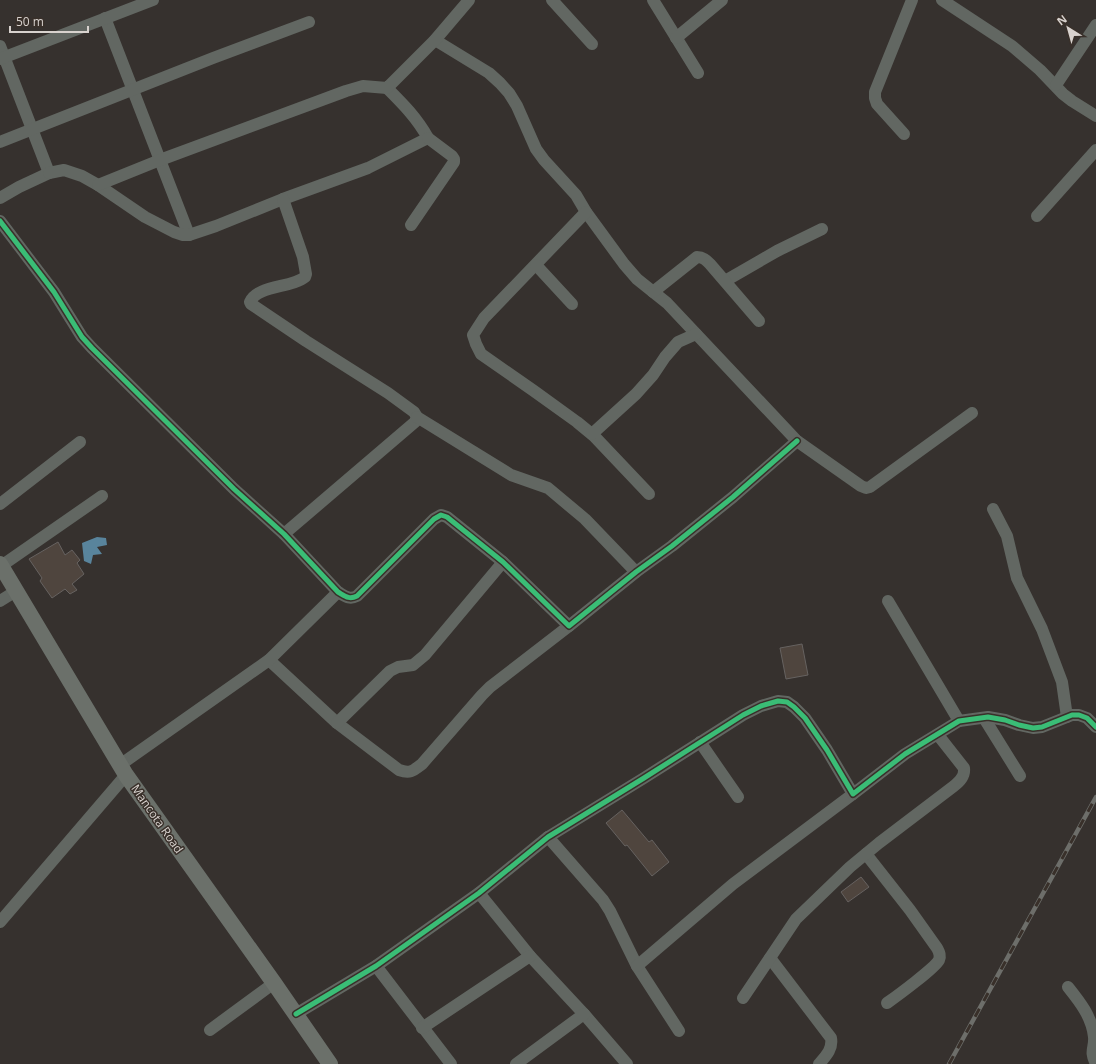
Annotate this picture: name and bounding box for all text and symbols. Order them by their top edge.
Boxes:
scale bar [10,8,88,34]
north arrow [1048,8,1088,48]
text: N [1054,11,1070,28]
text: 50 m [16,13,44,30]
street label: Mancota Road [127,781,187,857]

